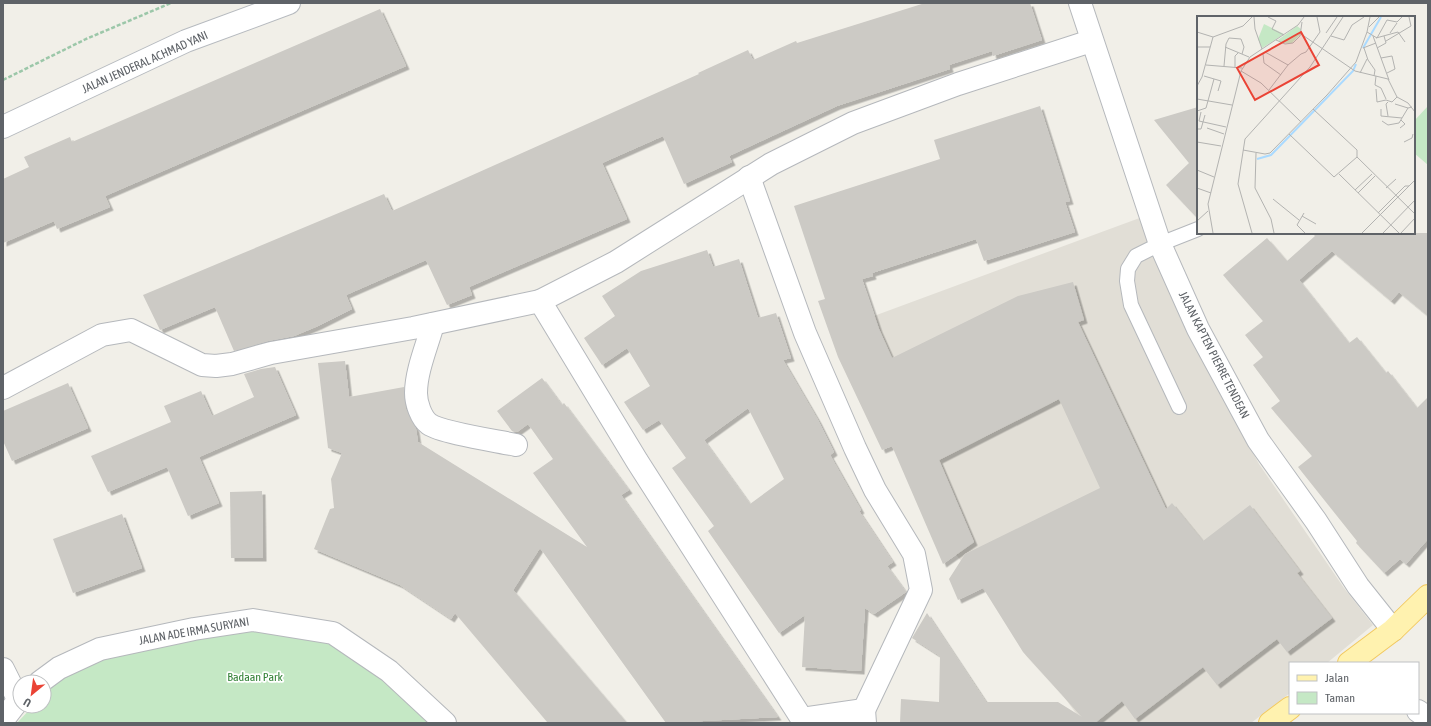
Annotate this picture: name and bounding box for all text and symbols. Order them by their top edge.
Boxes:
inset map [1197,16,1415,234]
street label: JALAN JENDERAL ACHMAD YANI [80,28,210,96]
street label: JALAN KAPTEN PIERRE TENDEAN [1176,289,1252,421]
street label: JALAN ADE IRMA SURYANI [138,614,250,648]
legend [1289,662,1419,714]
park label: Badaan Park [227,670,284,684]
text: Jalan [1325,671,1349,685]
north arrow [12,674,52,714]
text: Taman [1325,691,1355,705]
text: U [21,696,33,710]

